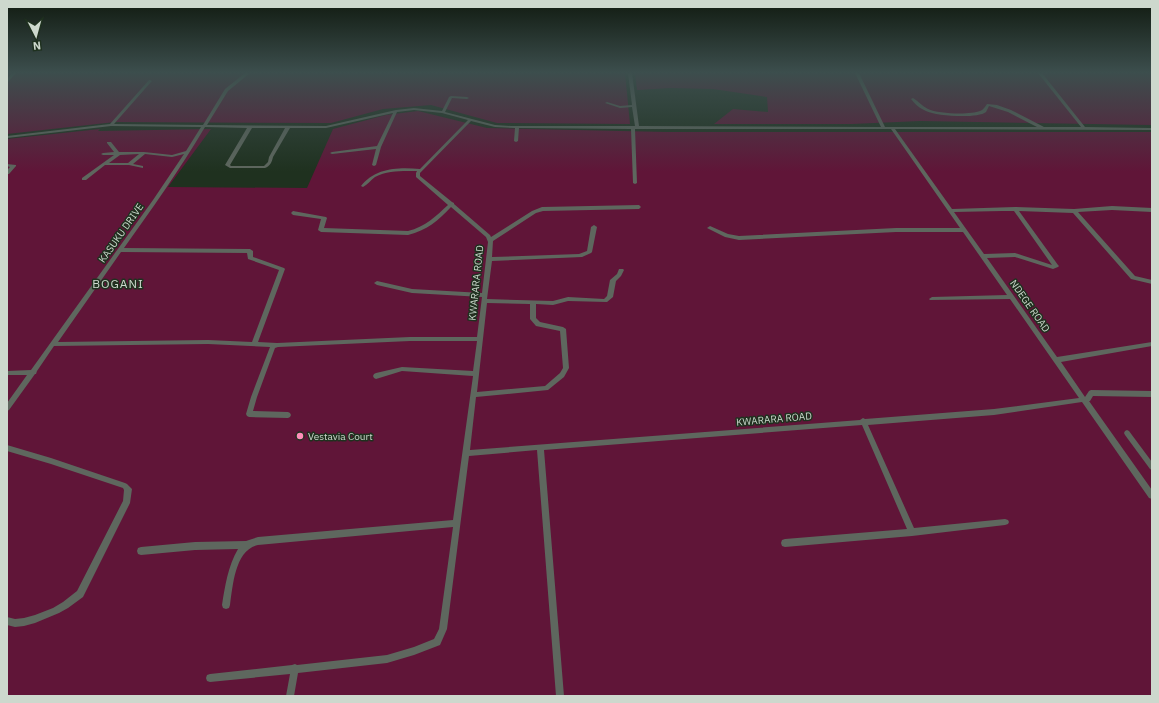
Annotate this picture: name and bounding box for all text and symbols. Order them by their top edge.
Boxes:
north arrow [16,16,56,56]
text: N [32,39,42,53]
street label: KASUKU DRIVE [96,201,146,265]
street label: KWARARA ROAD [466,244,486,321]
district label: BOGANI [92,276,144,291]
street label: NDEGE ROAD [1007,277,1053,335]
street label: KWARARA ROAD [736,409,813,429]
place label: Vestavia Court [308,430,373,443]
marker: Vestavia Court [295,431,305,441]

